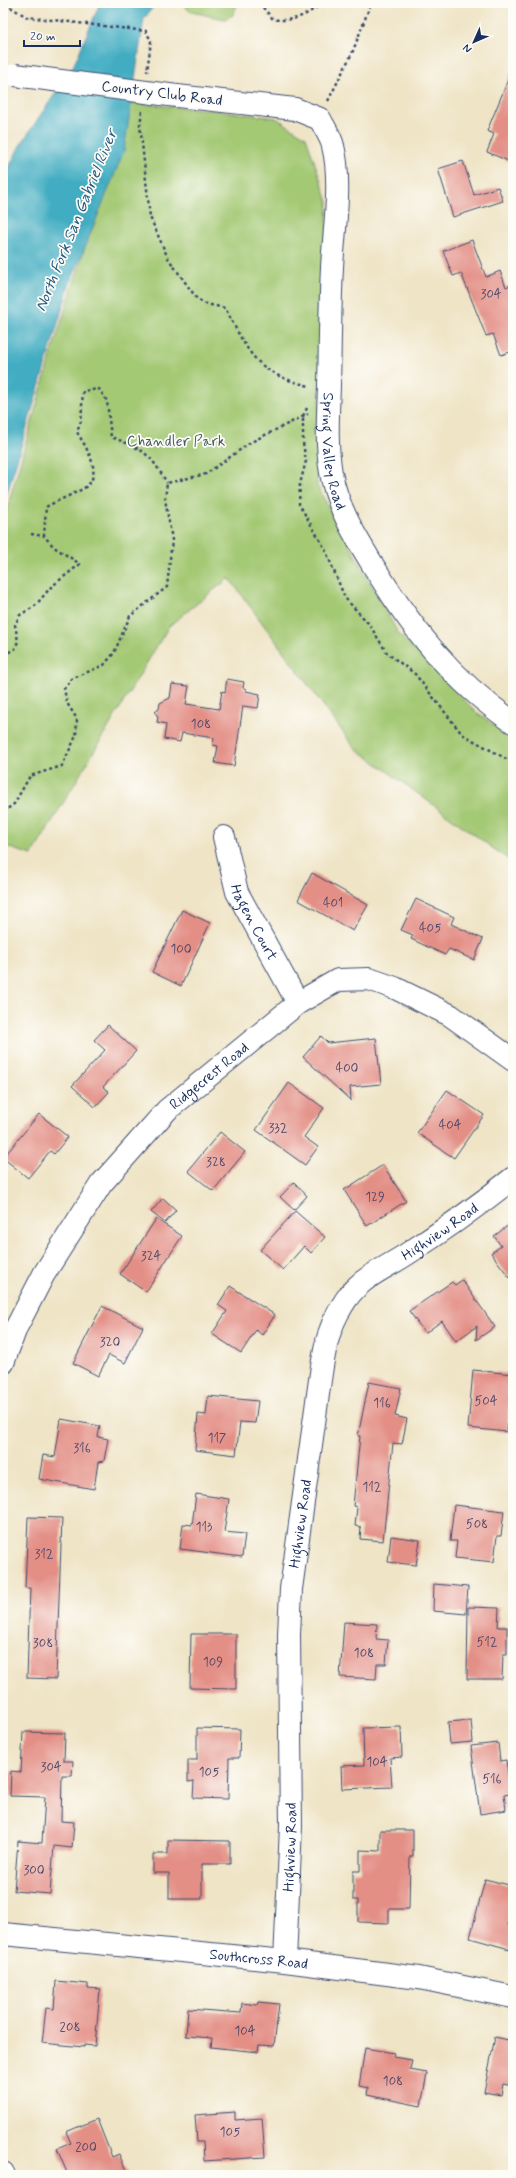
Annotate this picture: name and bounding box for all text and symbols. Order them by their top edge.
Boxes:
scale bar [24,22,80,48]
north arrow [454,22,494,62]
text: 20 m [30,29,56,45]
text: N [460,41,475,56]
street label: Country Club Road [100,77,224,111]
water label: North Fork San Gabriel River [30,124,123,315]
house number: 304 [481,286,502,303]
street label: Spring Valley Road [316,392,350,513]
park label: Chandler Park [127,432,225,452]
house number: 108 [191,716,211,733]
street label: Hagen Court [225,883,282,964]
house number: 401 [323,895,343,912]
house number: 405 [419,920,441,937]
house number: 100 [170,941,192,958]
street label: Ridgecrest Road [166,1038,254,1115]
house number: 400 [336,1060,359,1077]
house number: 404 [439,1117,462,1134]
house number: 332 [268,1120,288,1137]
house number: 328 [206,1154,226,1171]
house number: 129 [365,1189,385,1206]
street label: Highview Road [398,1199,483,1266]
house number: 324 [141,1248,162,1265]
house number: 320 [100,1334,120,1351]
house number: 504 [475,1393,498,1410]
house number: 116 [373,1395,391,1412]
house number: 117 [208,1430,226,1447]
house number: 316 [73,1440,91,1457]
street label: Highview Road [285,1478,317,1570]
house number: 112 [362,1479,382,1496]
house number: 508 [466,1516,488,1533]
house number: 113 [196,1519,213,1536]
house number: 312 [34,1546,54,1563]
house number: 512 [476,1634,498,1651]
house number: 308 [33,1635,53,1652]
house number: 108 [354,1645,374,1662]
house number: 109 [203,1654,223,1671]
house number: 104 [367,1754,388,1771]
house number: 304 [41,1759,62,1776]
house number: 105 [199,1764,219,1781]
house number: 516 [482,1771,502,1788]
street label: Highview Road [279,1802,302,1892]
house number: 300 [23,1862,45,1879]
street label: Southcross Road [208,1945,309,1975]
house number: 208 [60,2019,80,2036]
house number: 104 [235,2023,256,2040]
house number: 108 [383,2073,403,2090]
house number: 105 [220,2124,240,2141]
house number: 200 [75,2139,97,2156]

